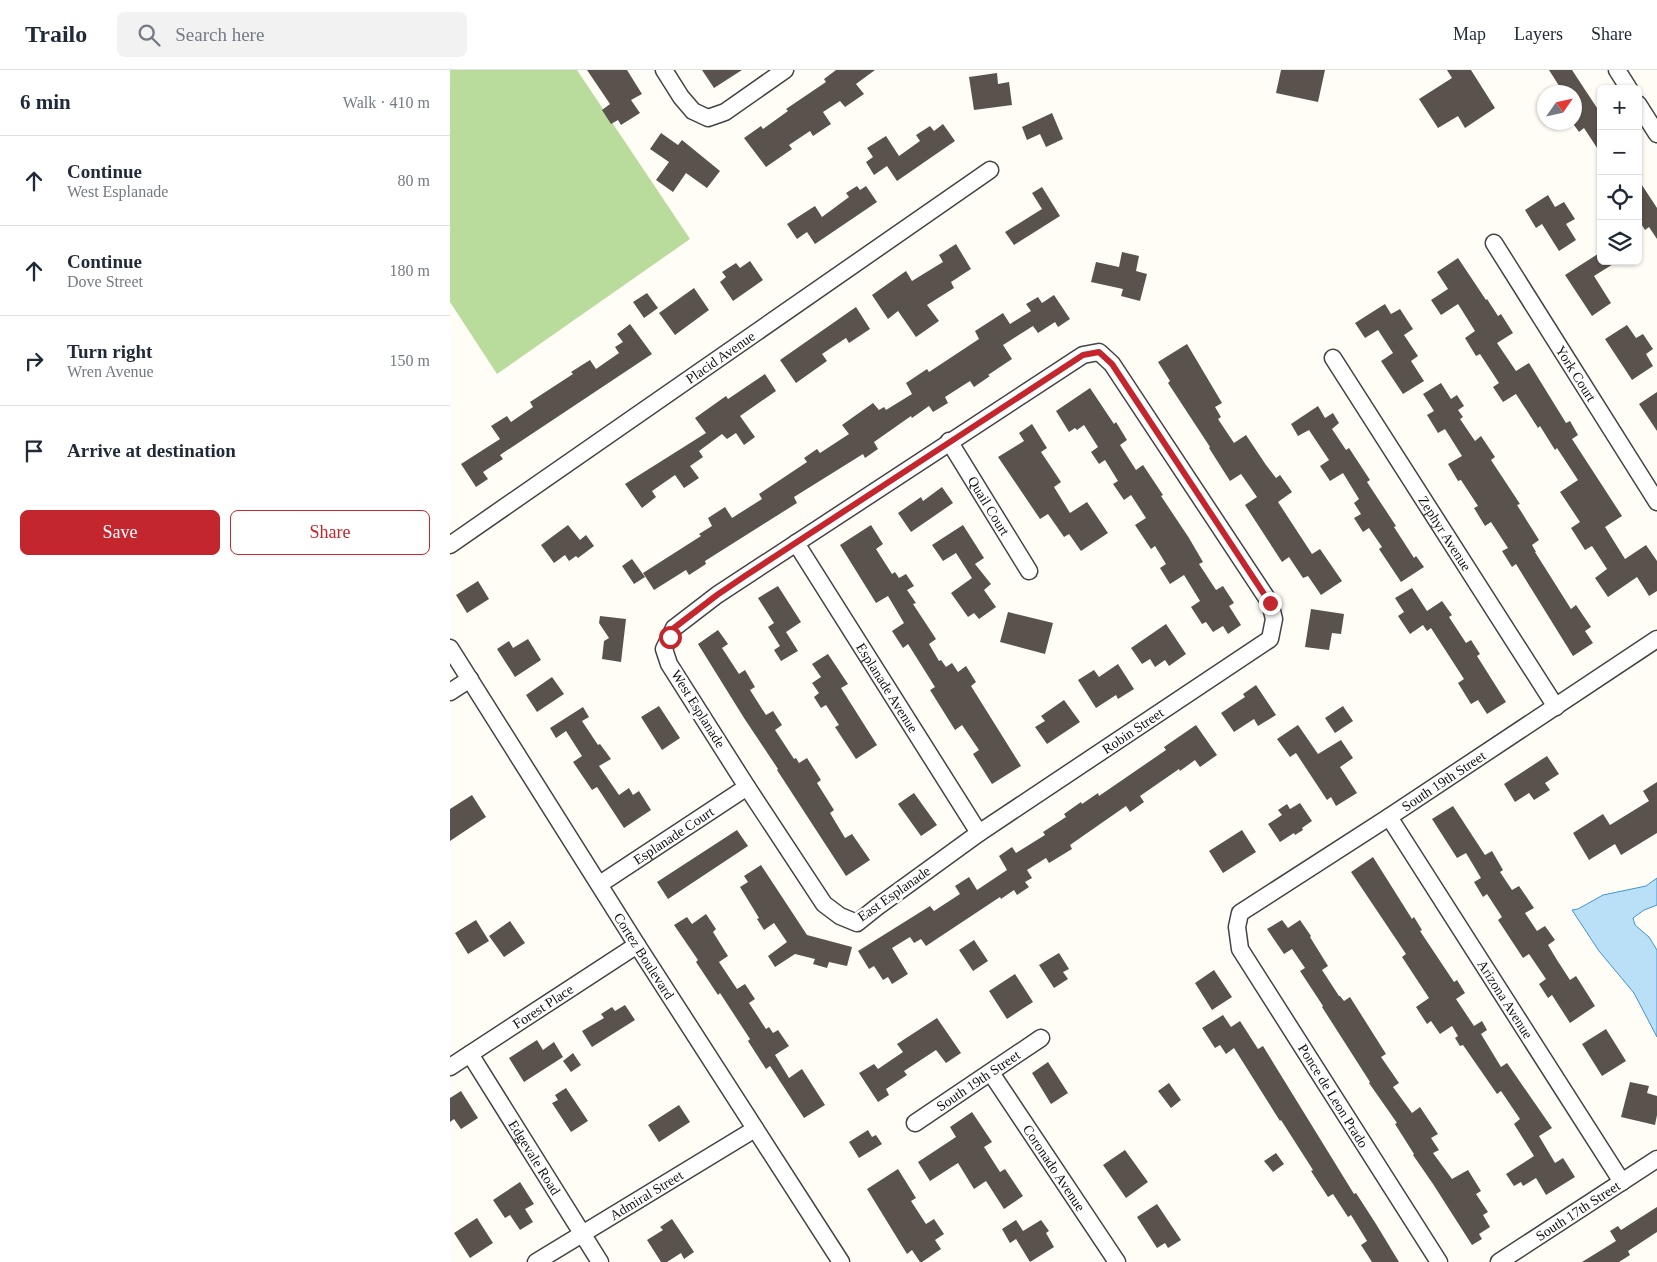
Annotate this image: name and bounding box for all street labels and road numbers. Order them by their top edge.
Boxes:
street label: Placid Avenue [683,328,757,386]
street label: York Court [1553,343,1599,404]
street label: Quail Court [965,473,1013,538]
street label: Zephyr Avenue [1416,493,1474,573]
street label: Esplanade Avenue [853,640,921,735]
street label: West Esplanade [668,667,728,751]
street label: Robin Street [1100,705,1166,757]
street label: South 19th Street [1399,748,1488,814]
street label: Esplanade Court [631,804,716,867]
street label: East Esplanade [855,863,933,925]
street label: Cortez Boulevard [611,910,677,1002]
street label: Arizona Avenue [1475,957,1536,1041]
street label: Forest Place [510,981,576,1031]
street label: Ponce de Leon Prado [1295,1041,1371,1151]
street label: South 19th Street [933,1047,1023,1114]
street label: Edgevale Road [506,1117,564,1198]
street label: Coronado Avenue [1020,1122,1088,1214]
street label: Admiral Street [607,1167,686,1223]
street label: South 17th Street [1533,1178,1623,1244]

